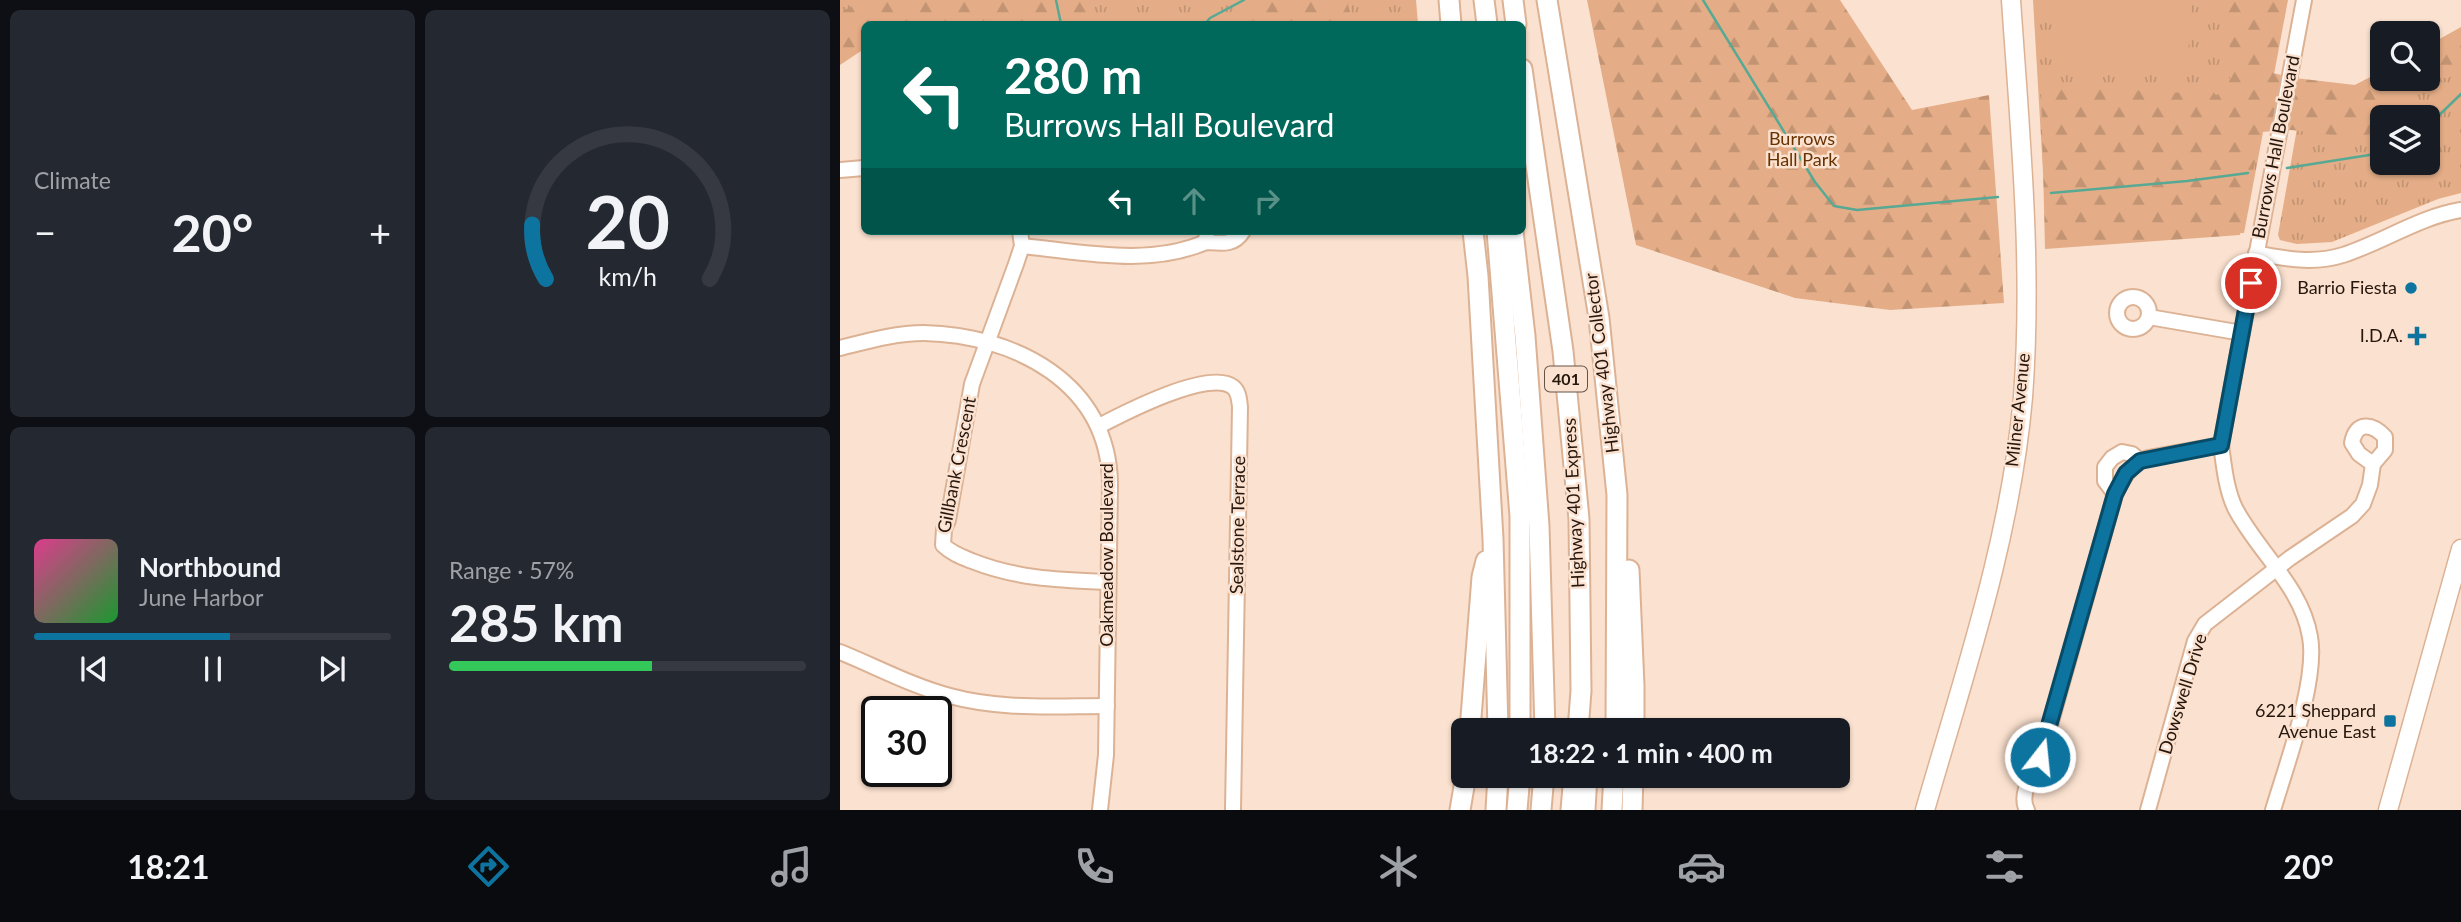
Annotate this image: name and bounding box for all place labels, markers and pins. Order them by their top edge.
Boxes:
pin [2221,253,2281,313]
place label: Barrio Fiesta [2297,276,2397,298]
marker: Barrio Fiesta [2403,280,2419,296]
place label: I.D.A. [2360,324,2403,346]
marker: I.D.A. [2409,328,2425,344]
place label: 6221 Sheppard Avenue East [2255,699,2377,742]
marker: 6221 Sheppard Avenue East [2382,713,2398,729]

